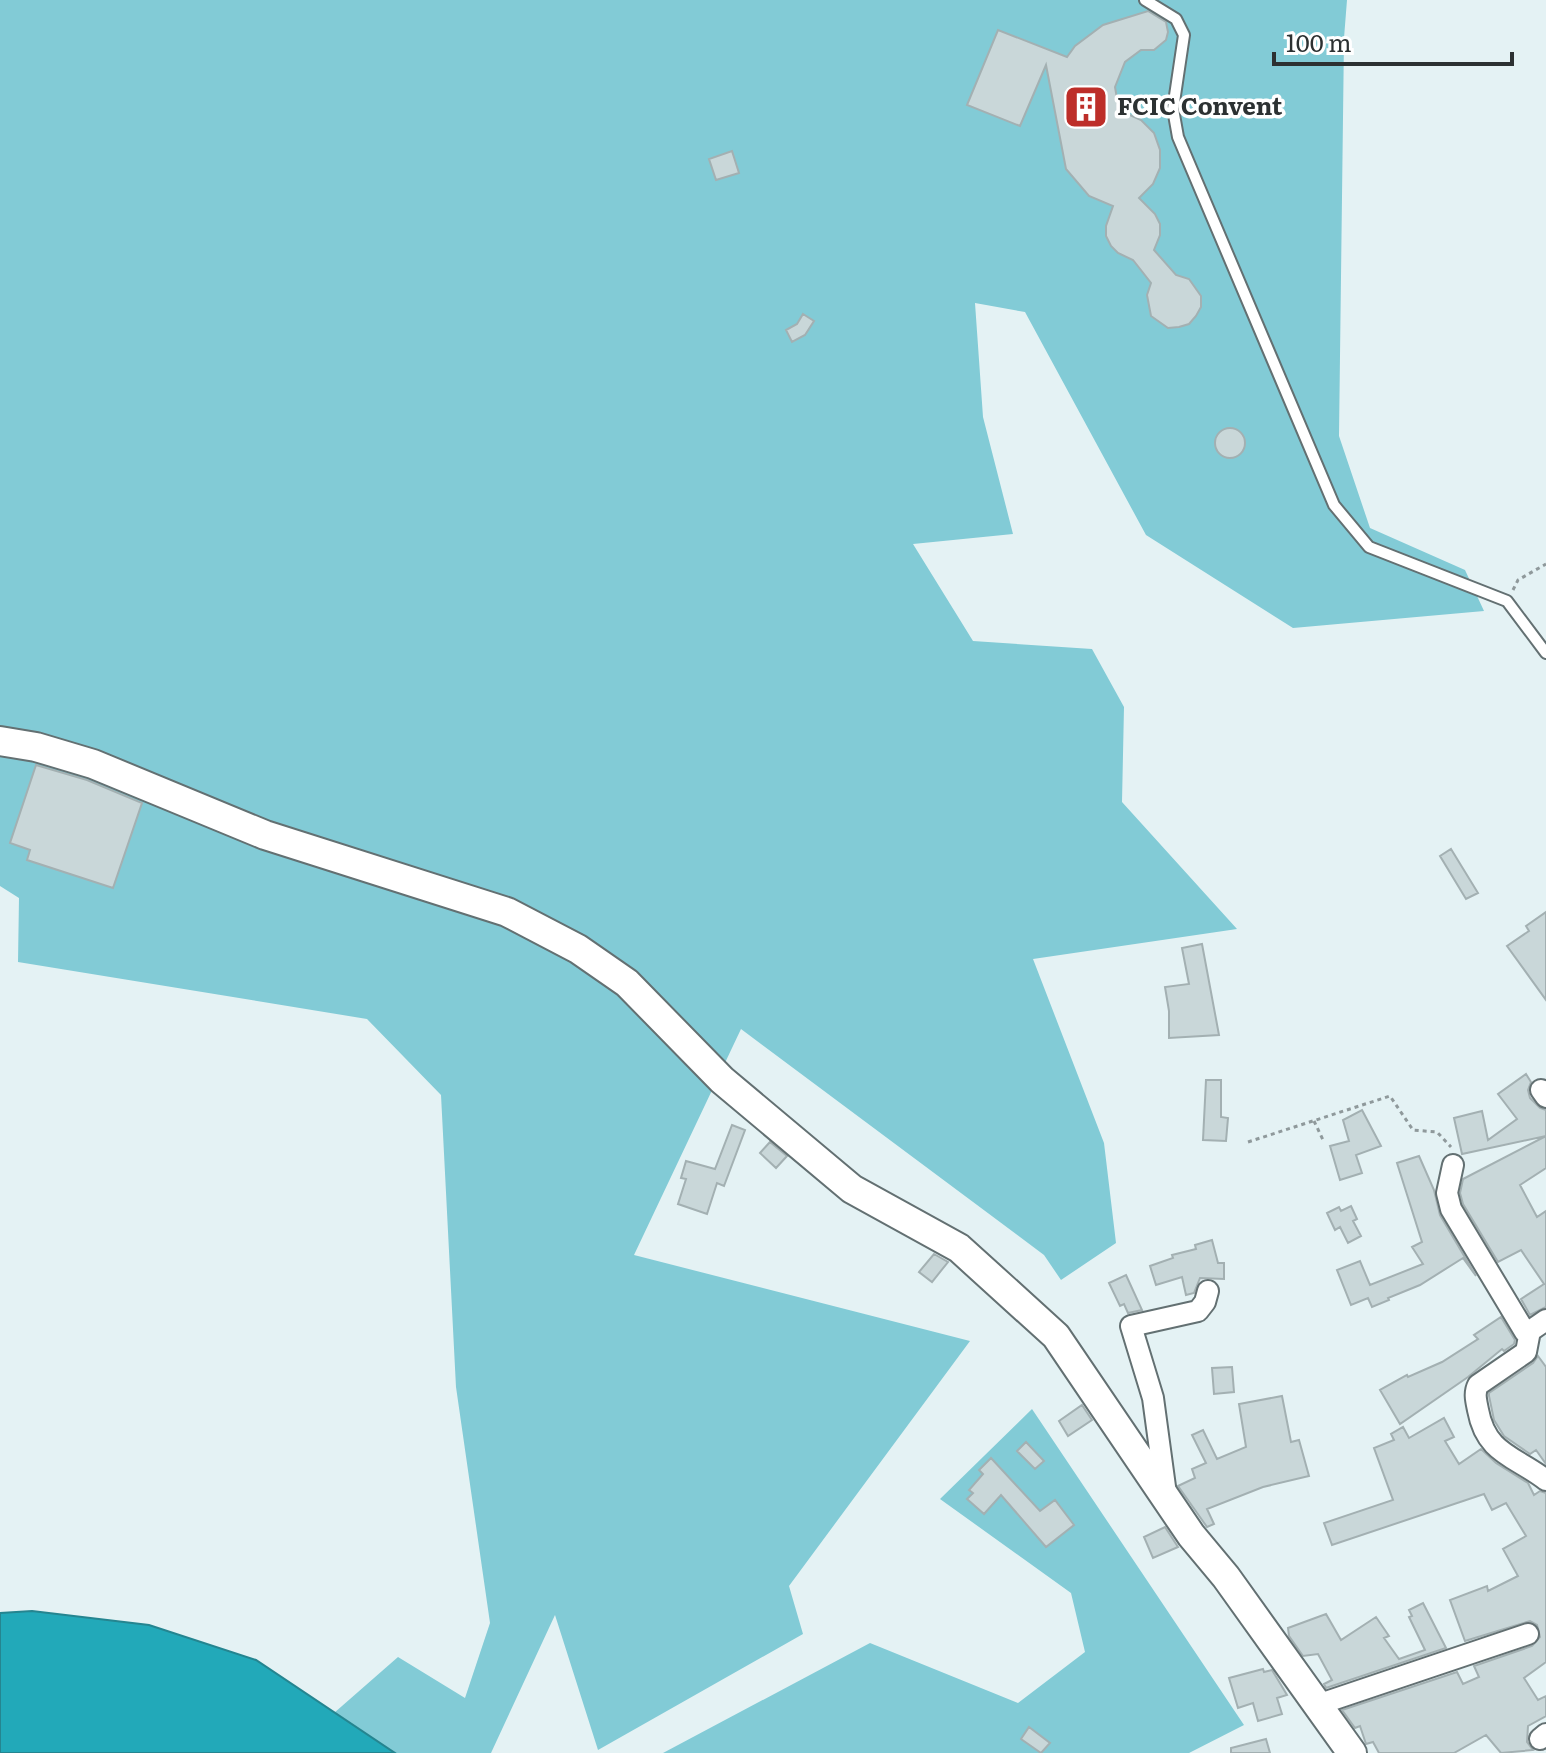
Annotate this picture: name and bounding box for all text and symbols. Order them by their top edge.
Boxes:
scale bar [1274,16,1512,66]
text: 100 m [1286,24,1352,59]
building icon: FCIC Convent [1062,83,1110,131]
place label: FCIC Convent [1117,87,1283,122]

